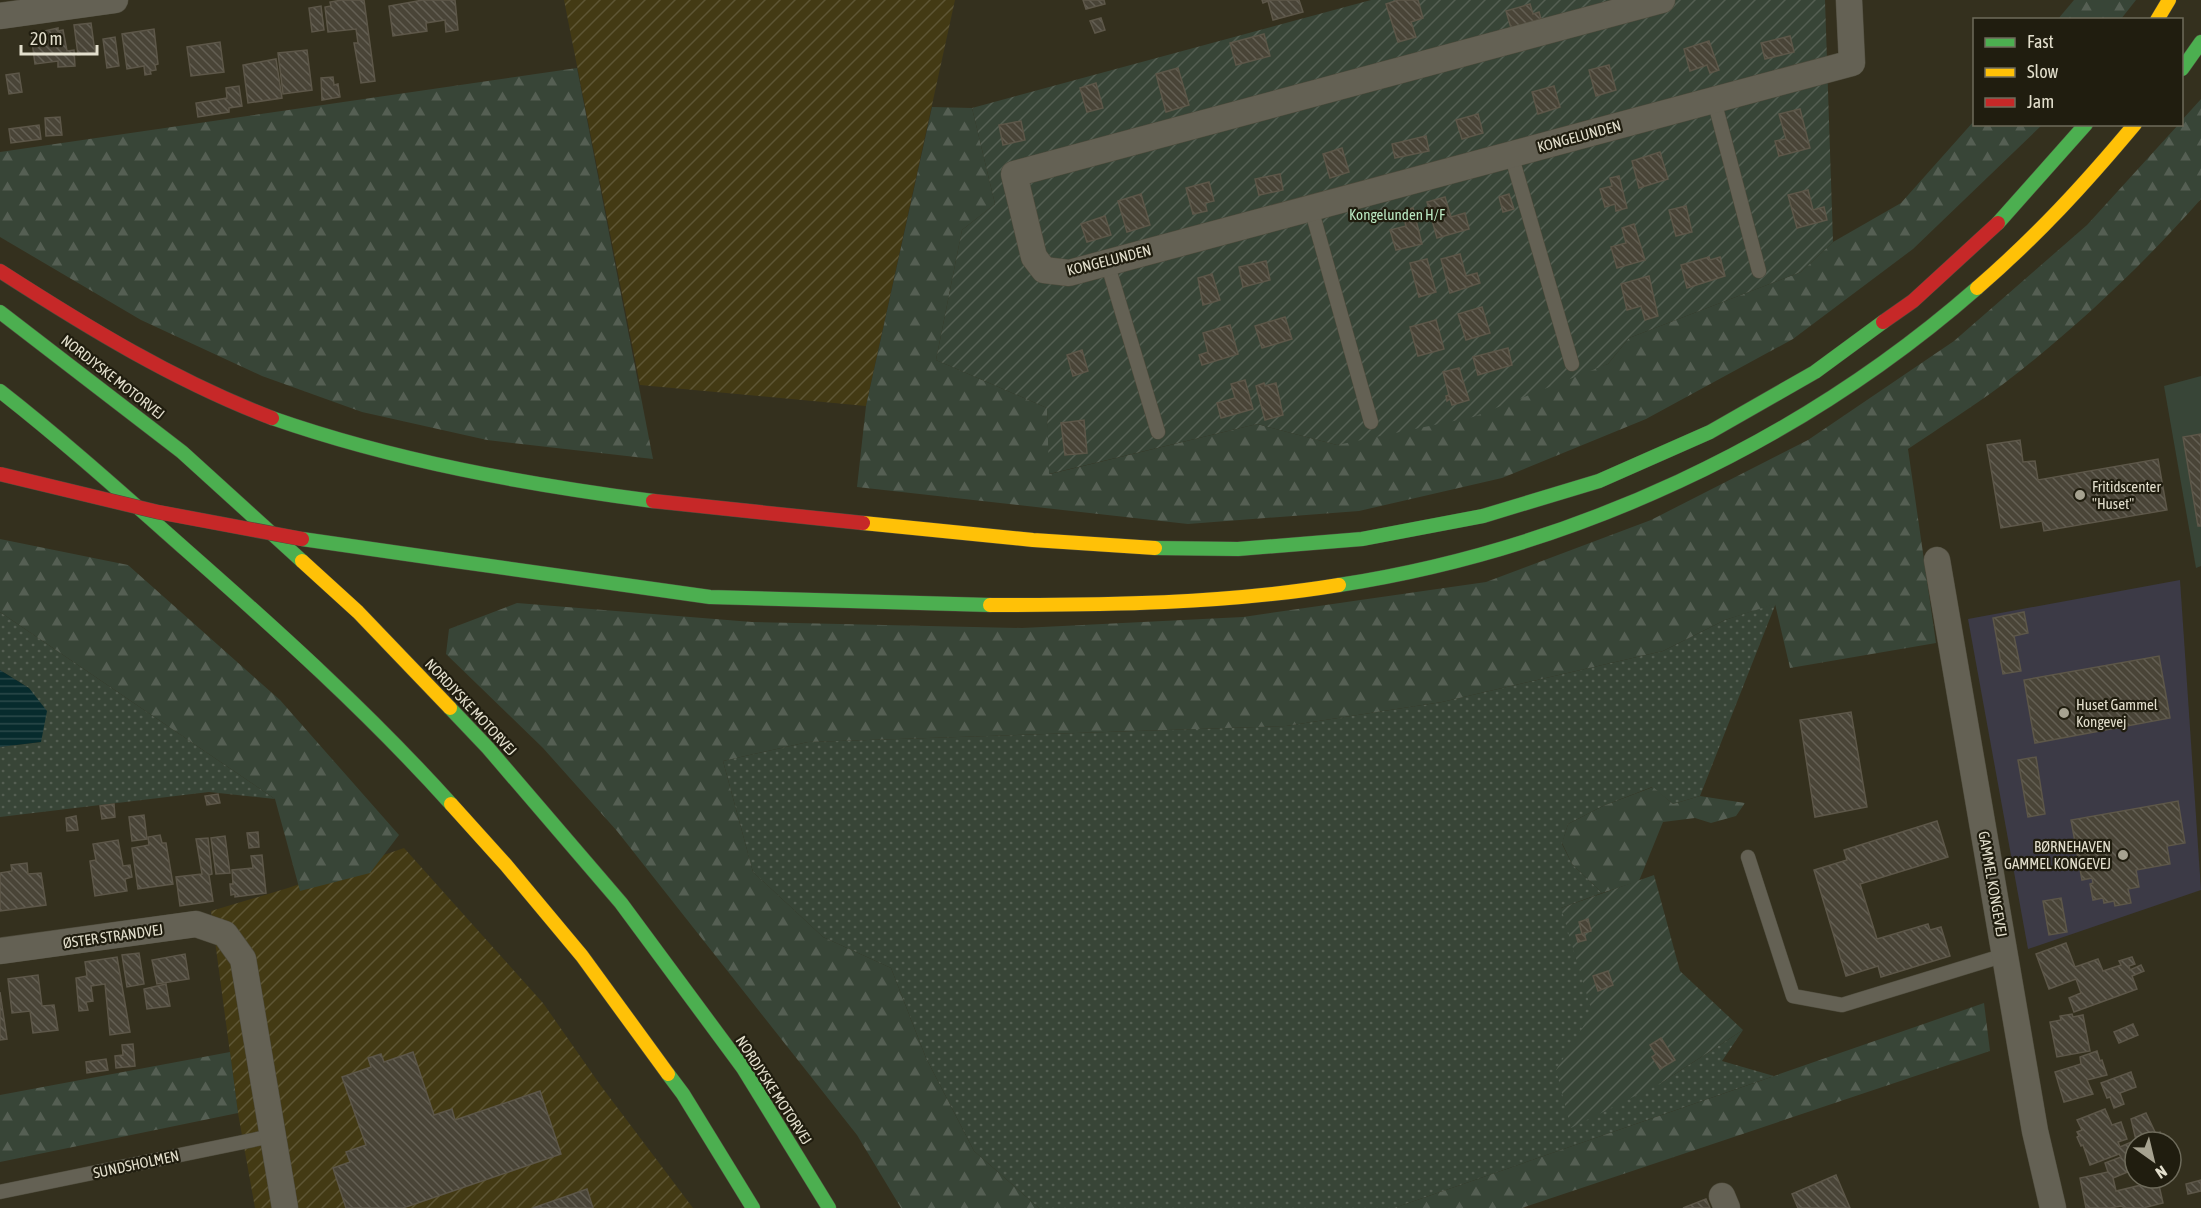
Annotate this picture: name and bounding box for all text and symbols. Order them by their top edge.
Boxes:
scale bar [21,18,98,56]
legend [1973,18,2183,126]
text: 20 m [30,28,62,49]
text: Fast [2027,31,2054,52]
text: Slow [2027,61,2058,82]
text: Jam [2027,91,2054,112]
street label: KONGELUNDEN [1535,117,1623,155]
park label: Kongelunden H/F [1349,206,1445,223]
street label: KONGELUNDEN [1065,241,1153,279]
street label: NORDJYSKE MOTORVEJ [58,331,168,423]
place label: Fritidscenter "Huset" [2092,478,2161,512]
marker: Fritidscenter "Huset" [2073,488,2087,502]
street label: NORDJYSKE MOTORVEJ [422,655,520,759]
place label: Huset Gammel Kongevej [2076,696,2158,730]
marker: Huset Gammel Kongevej [2057,706,2071,720]
street label: GAMMEL KONGEVEJ [1975,830,2011,938]
place label: BØRNEHAVEN GAMMEL KONGEVEJ [2004,838,2111,872]
marker: BØRNEHAVEN GAMMEL KONGEVEJ [2116,848,2130,862]
street label: ØSTER STRANDVEJ [62,921,164,951]
street label: NORDJYSKE MOTORVEJ [733,1033,815,1147]
north arrow [2123,1130,2183,1190]
street label: SUNDSHOLMEN [92,1147,180,1181]
text: N [2152,1162,2170,1183]

